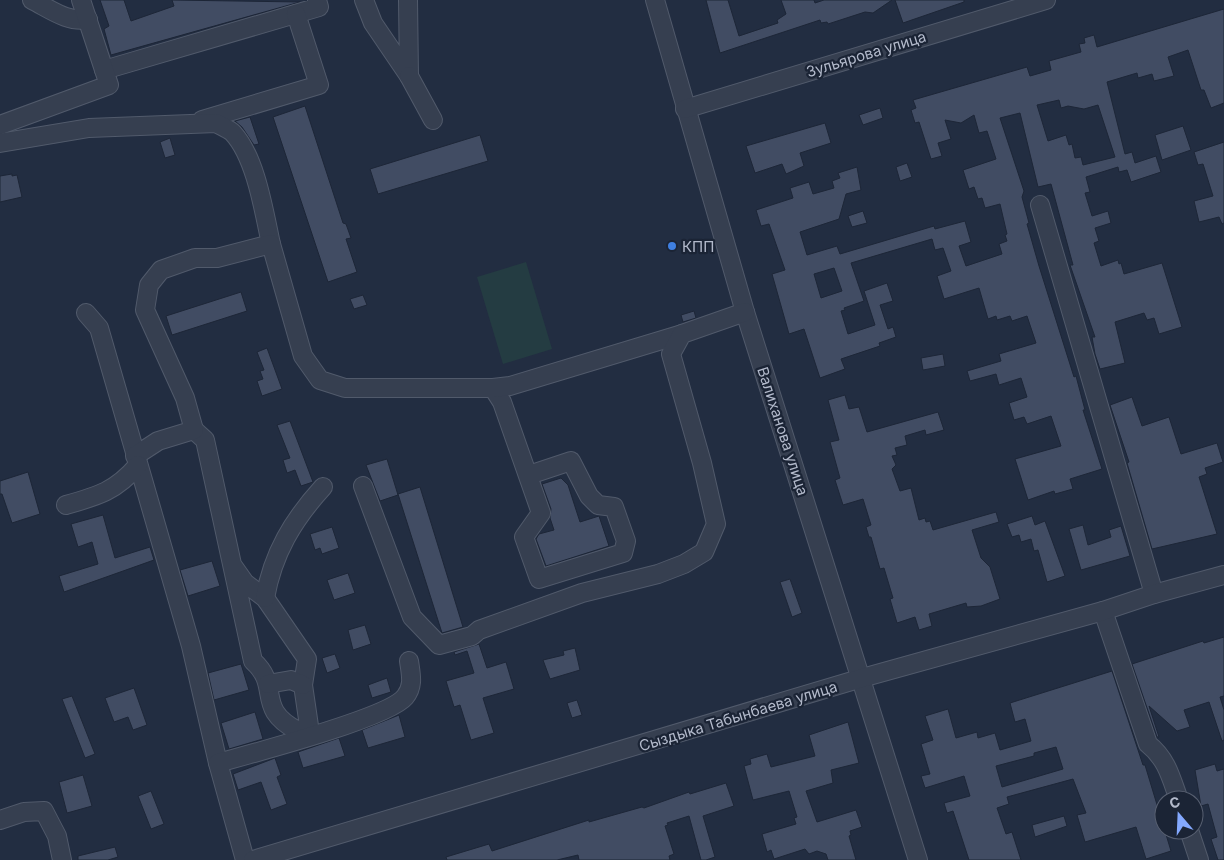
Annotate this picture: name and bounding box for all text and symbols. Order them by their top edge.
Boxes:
street label: Зульярова улица [804,27,928,81]
place label: КПП [682,237,714,256]
marker: КПП [666,240,678,252]
street label: Валиханова улица [753,364,813,498]
street label: Сыздыка Табынбаева улица [637,677,839,755]
north arrow [1154,790,1204,840]
text: С [1167,793,1182,812]

